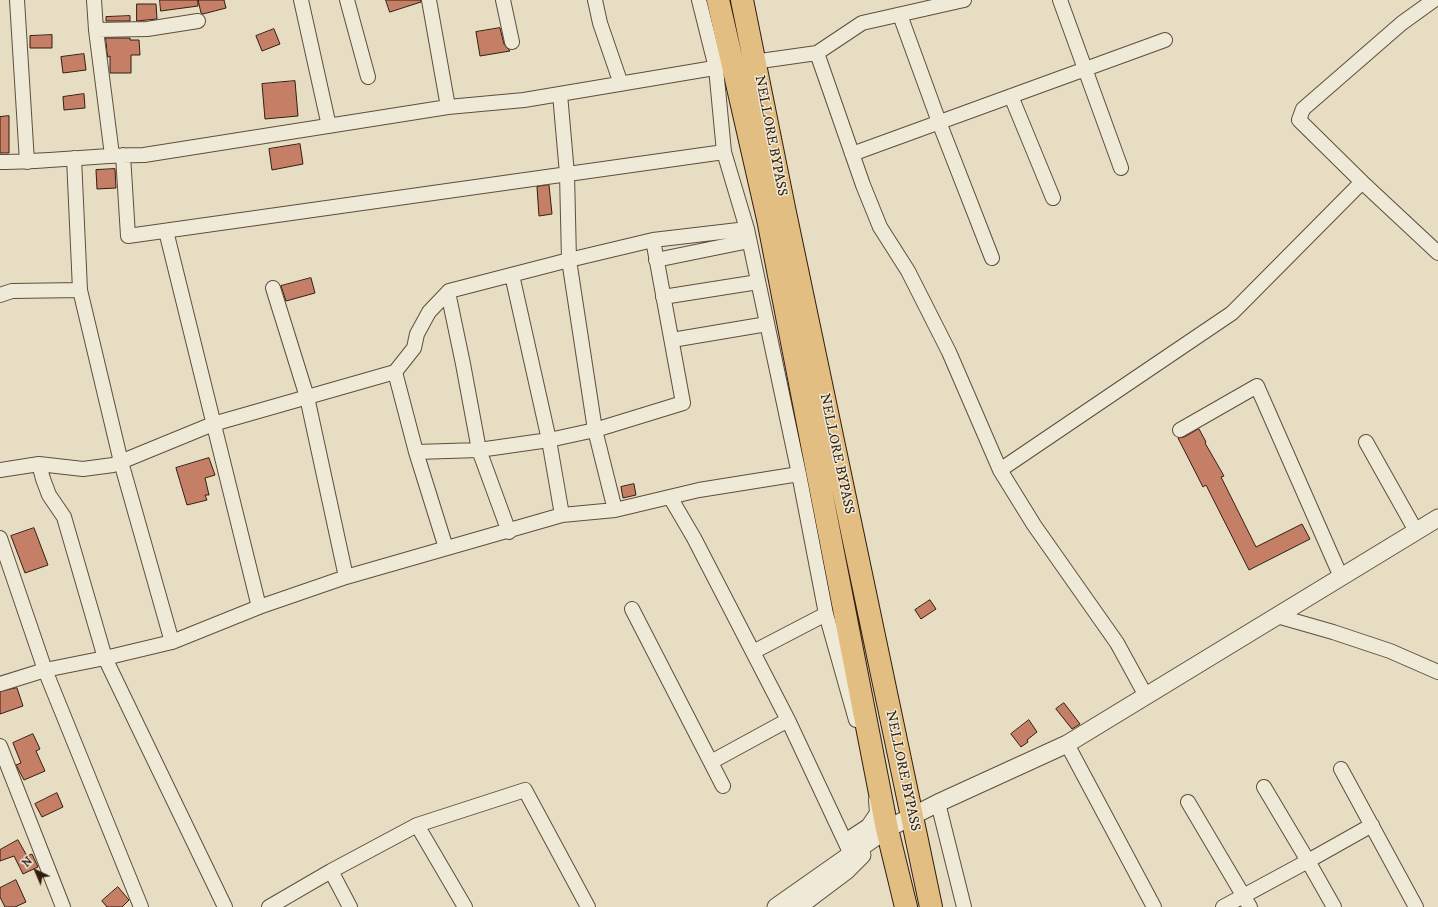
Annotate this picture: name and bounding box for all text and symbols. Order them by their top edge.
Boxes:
street label: NELLORE BYPASS [750,74,790,198]
street label: NELLORE BYPASS [815,392,857,516]
street label: NELLORE BYPASS [881,709,923,833]
north arrow [16,851,56,891]
text: N [20,854,36,871]

